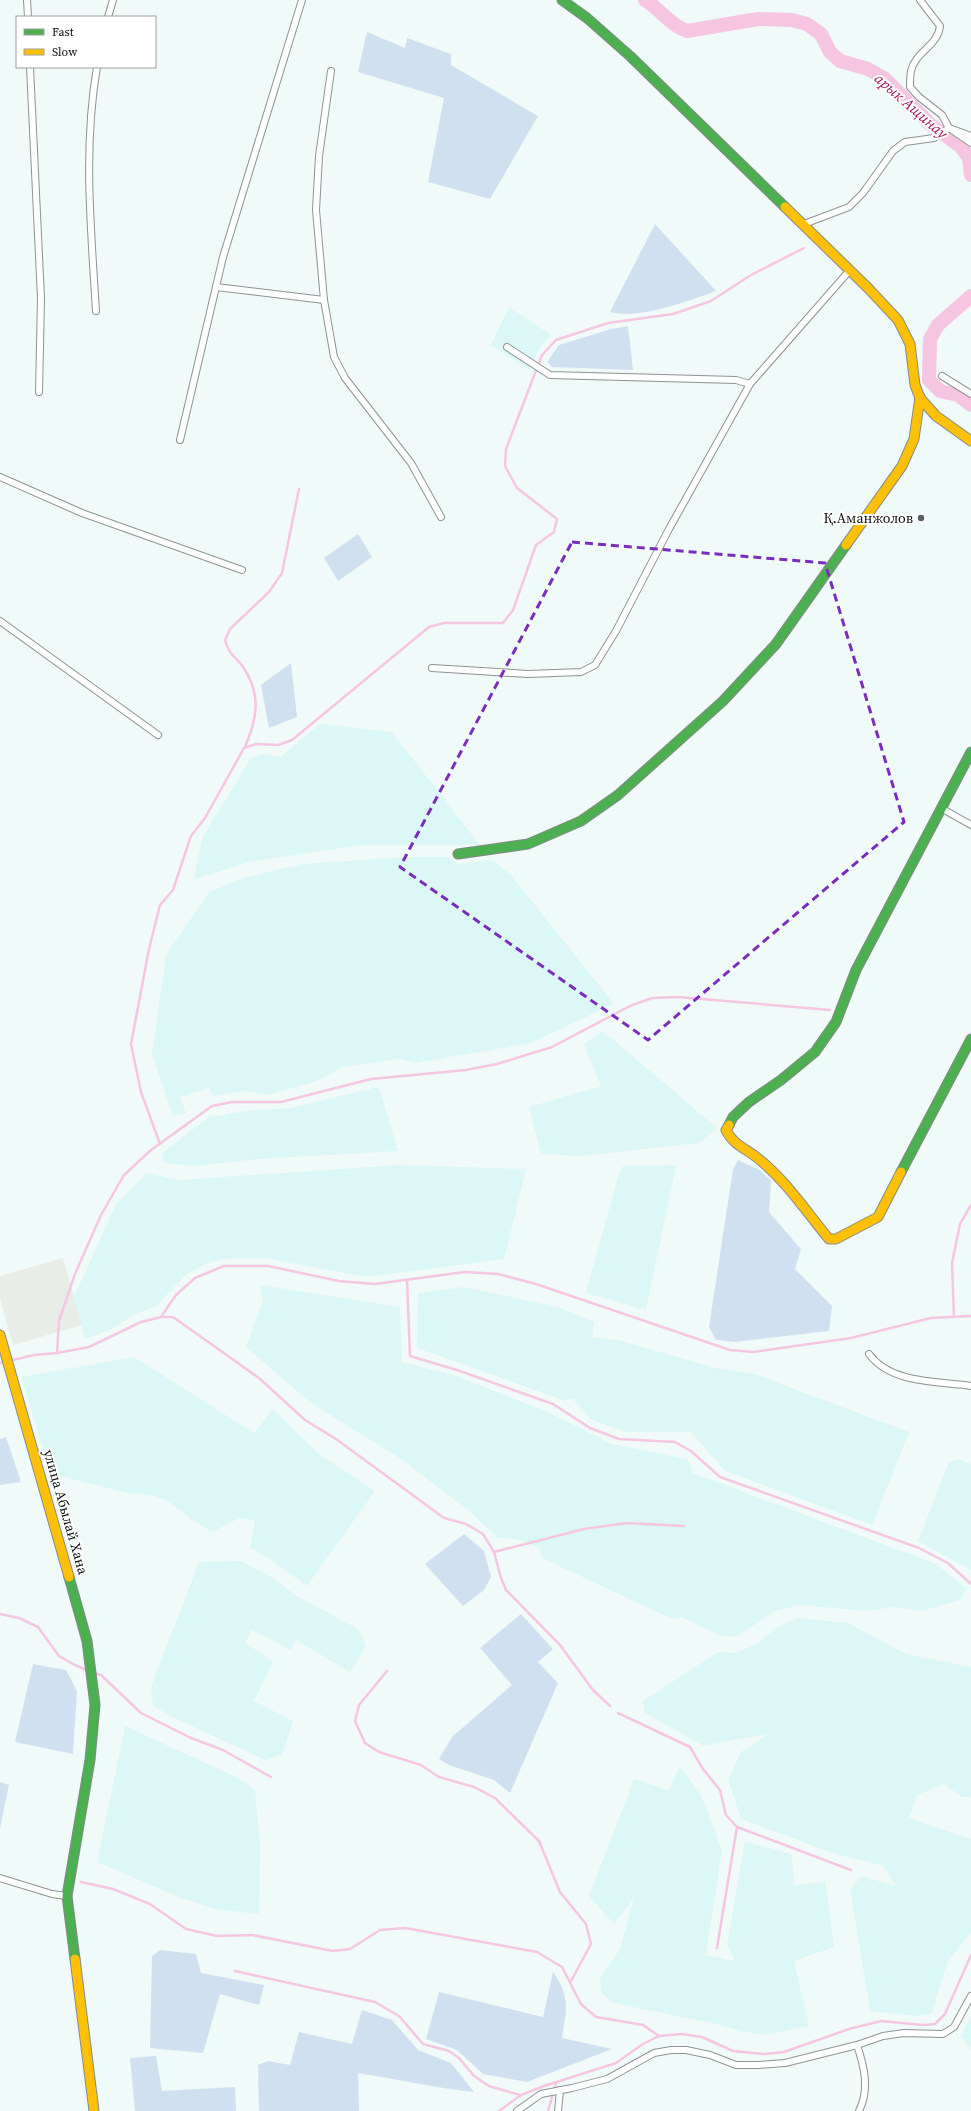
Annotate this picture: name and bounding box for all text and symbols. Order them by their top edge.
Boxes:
legend [16,16,156,68]
text: Fast [52,24,74,40]
text: Slow [52,44,78,60]
water label: арык Ащинау [870,68,953,144]
place label: Қ.Аманжолов [823,508,913,528]
marker: Қ.Аманжолов [916,513,926,523]
street label: улица Абылай Хана [39,1447,94,1578]

